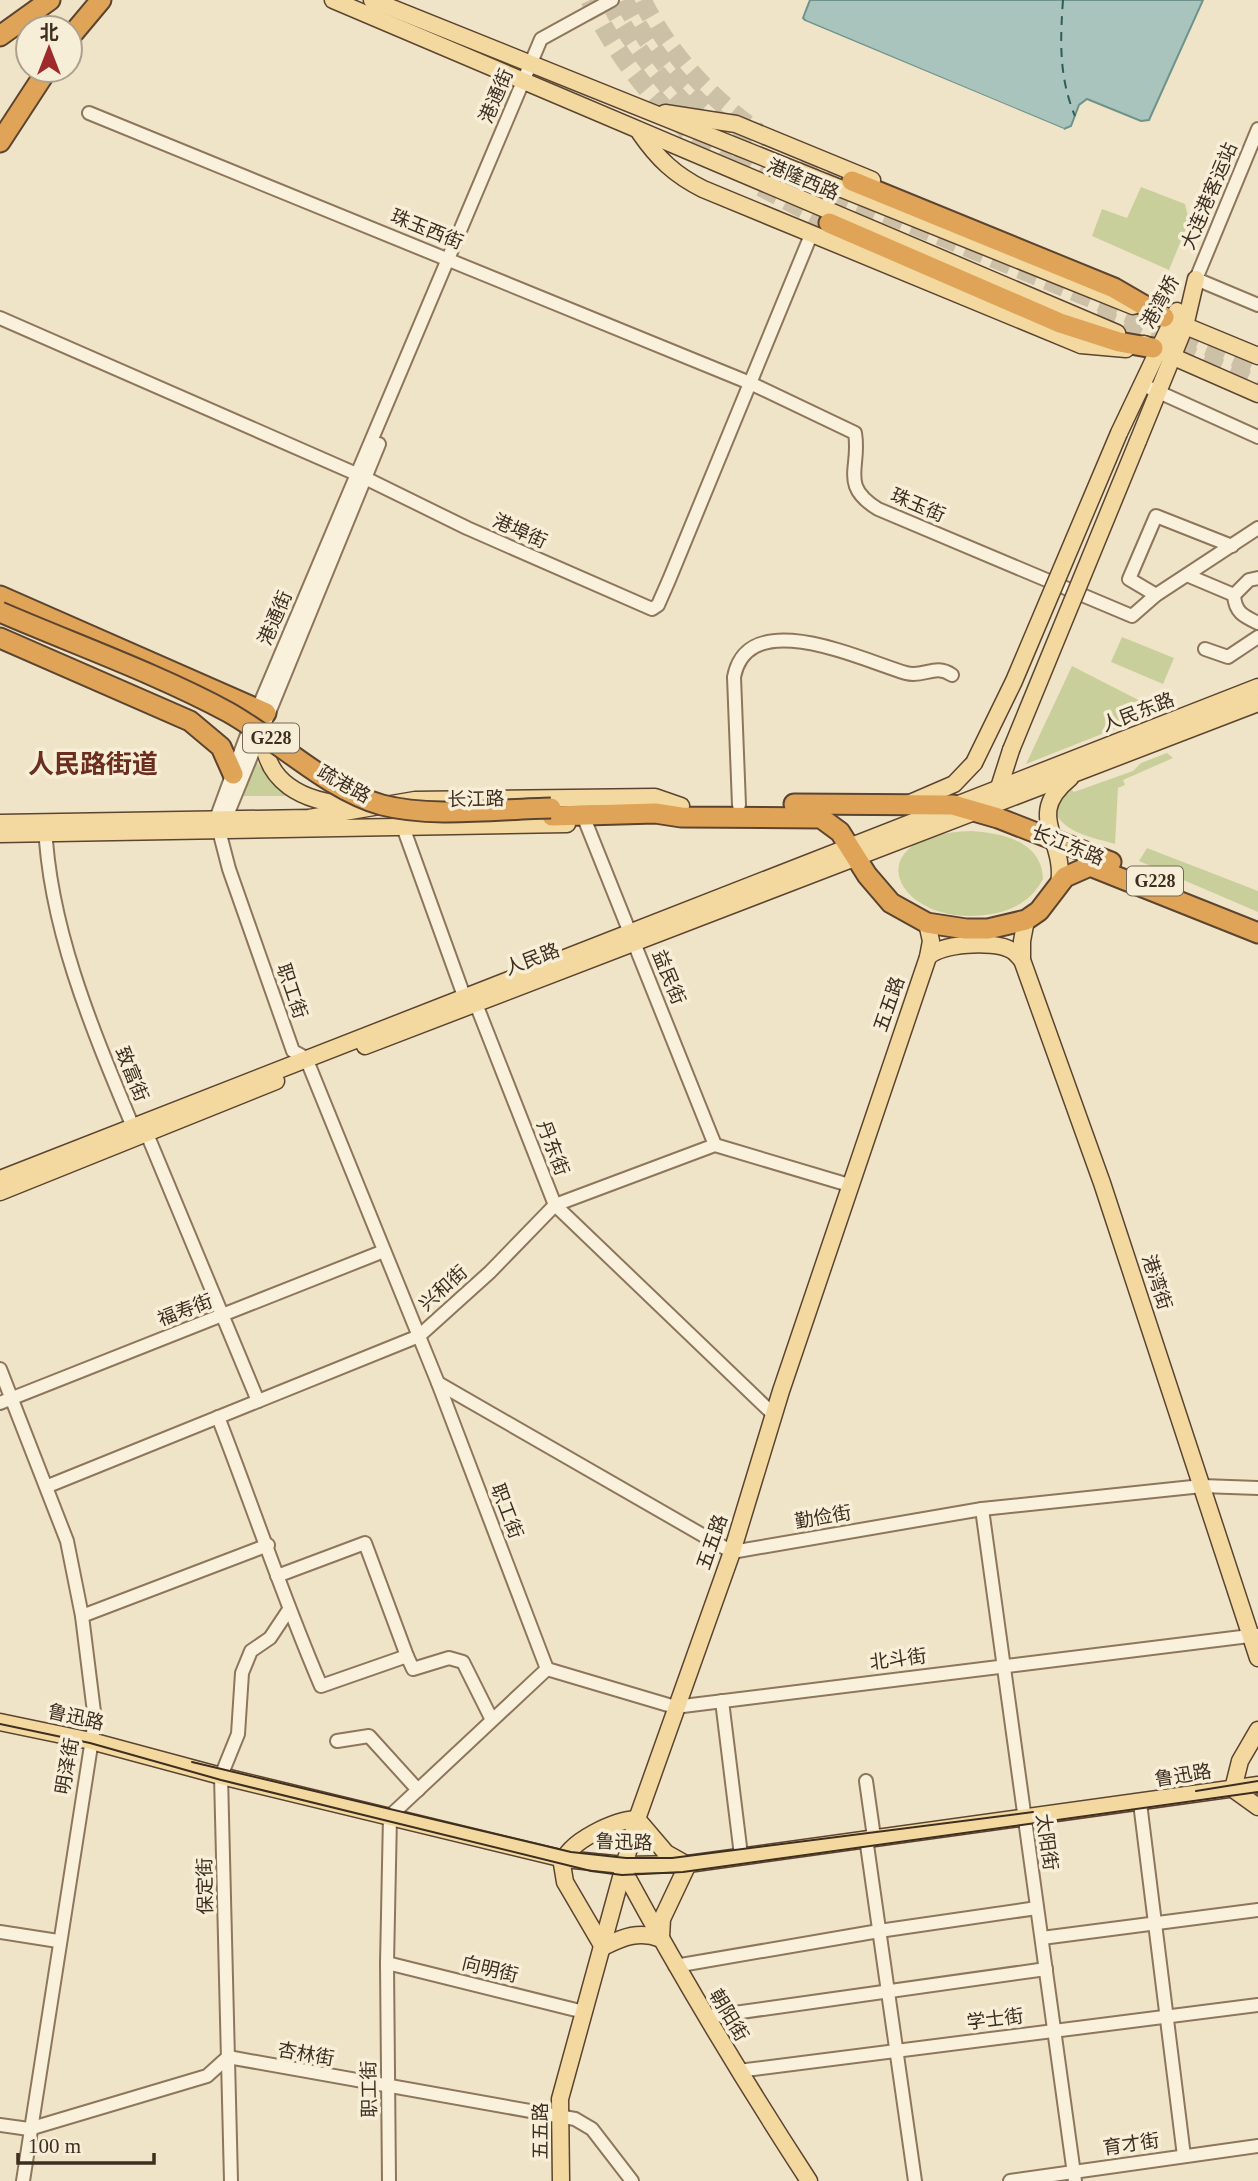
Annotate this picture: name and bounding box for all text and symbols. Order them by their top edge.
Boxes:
north arrow [14,14,84,84]
text: 北 [39,22,59,43]
street label: 港通街 [475,66,517,126]
street label: 大连港客运站 [1177,139,1241,253]
street label: 港隆西路 [764,154,842,204]
street label: 珠玉西街 [388,205,466,253]
street label: 港湾桥 [1137,272,1183,332]
street label: 珠玉街 [888,484,948,526]
street label: 港埠街 [490,510,550,552]
street label: 港通街 [254,588,296,648]
street label: 人民东路 [1099,689,1177,735]
road number: G228 [243,724,299,752]
district label: 人民路街道 [28,750,158,779]
street label: 疏港路 [314,761,374,807]
street label: 长江路 [447,788,505,810]
street label: 长江东路 [1029,821,1107,869]
road number: G228 [1127,866,1183,896]
street label: 人民路 [502,939,562,979]
street label: 益民街 [649,947,689,1007]
street label: 职工街 [273,961,311,1021]
street label: 五五路 [870,974,908,1034]
street label: 致富街 [112,1044,152,1104]
street label: 丹东街 [533,1118,573,1178]
street label: 港湾街 [1138,1252,1176,1312]
street label: 兴和街 [415,1261,471,1315]
street label: 福寿街 [155,1290,215,1330]
street label: 职工街 [487,1481,527,1541]
street label: 勤俭街 [793,1502,853,1532]
street label: 五五路 [693,1512,731,1572]
street label: 北斗街 [868,1645,928,1673]
street label: 鲁迅路 [46,1700,106,1734]
street label: 明泽街 [52,1736,82,1796]
street label: 鲁迅路 [1153,1760,1213,1790]
street label: 太阳街 [1033,1812,1061,1872]
street label: 鲁迅路 [595,1831,653,1853]
street label: 保定街 [194,1857,216,1915]
street label: 向明街 [460,1952,520,1986]
street label: 朝阳街 [705,1985,753,2045]
street label: 学士街 [965,2005,1025,2033]
street label: 杏林街 [276,2039,336,2069]
street label: 职工街 [358,2060,380,2118]
street label: 五五路 [530,2102,551,2160]
scale bar [18,2122,154,2166]
street label: 育才街 [1101,2130,1161,2158]
text: 100 m [28,2134,81,2158]

